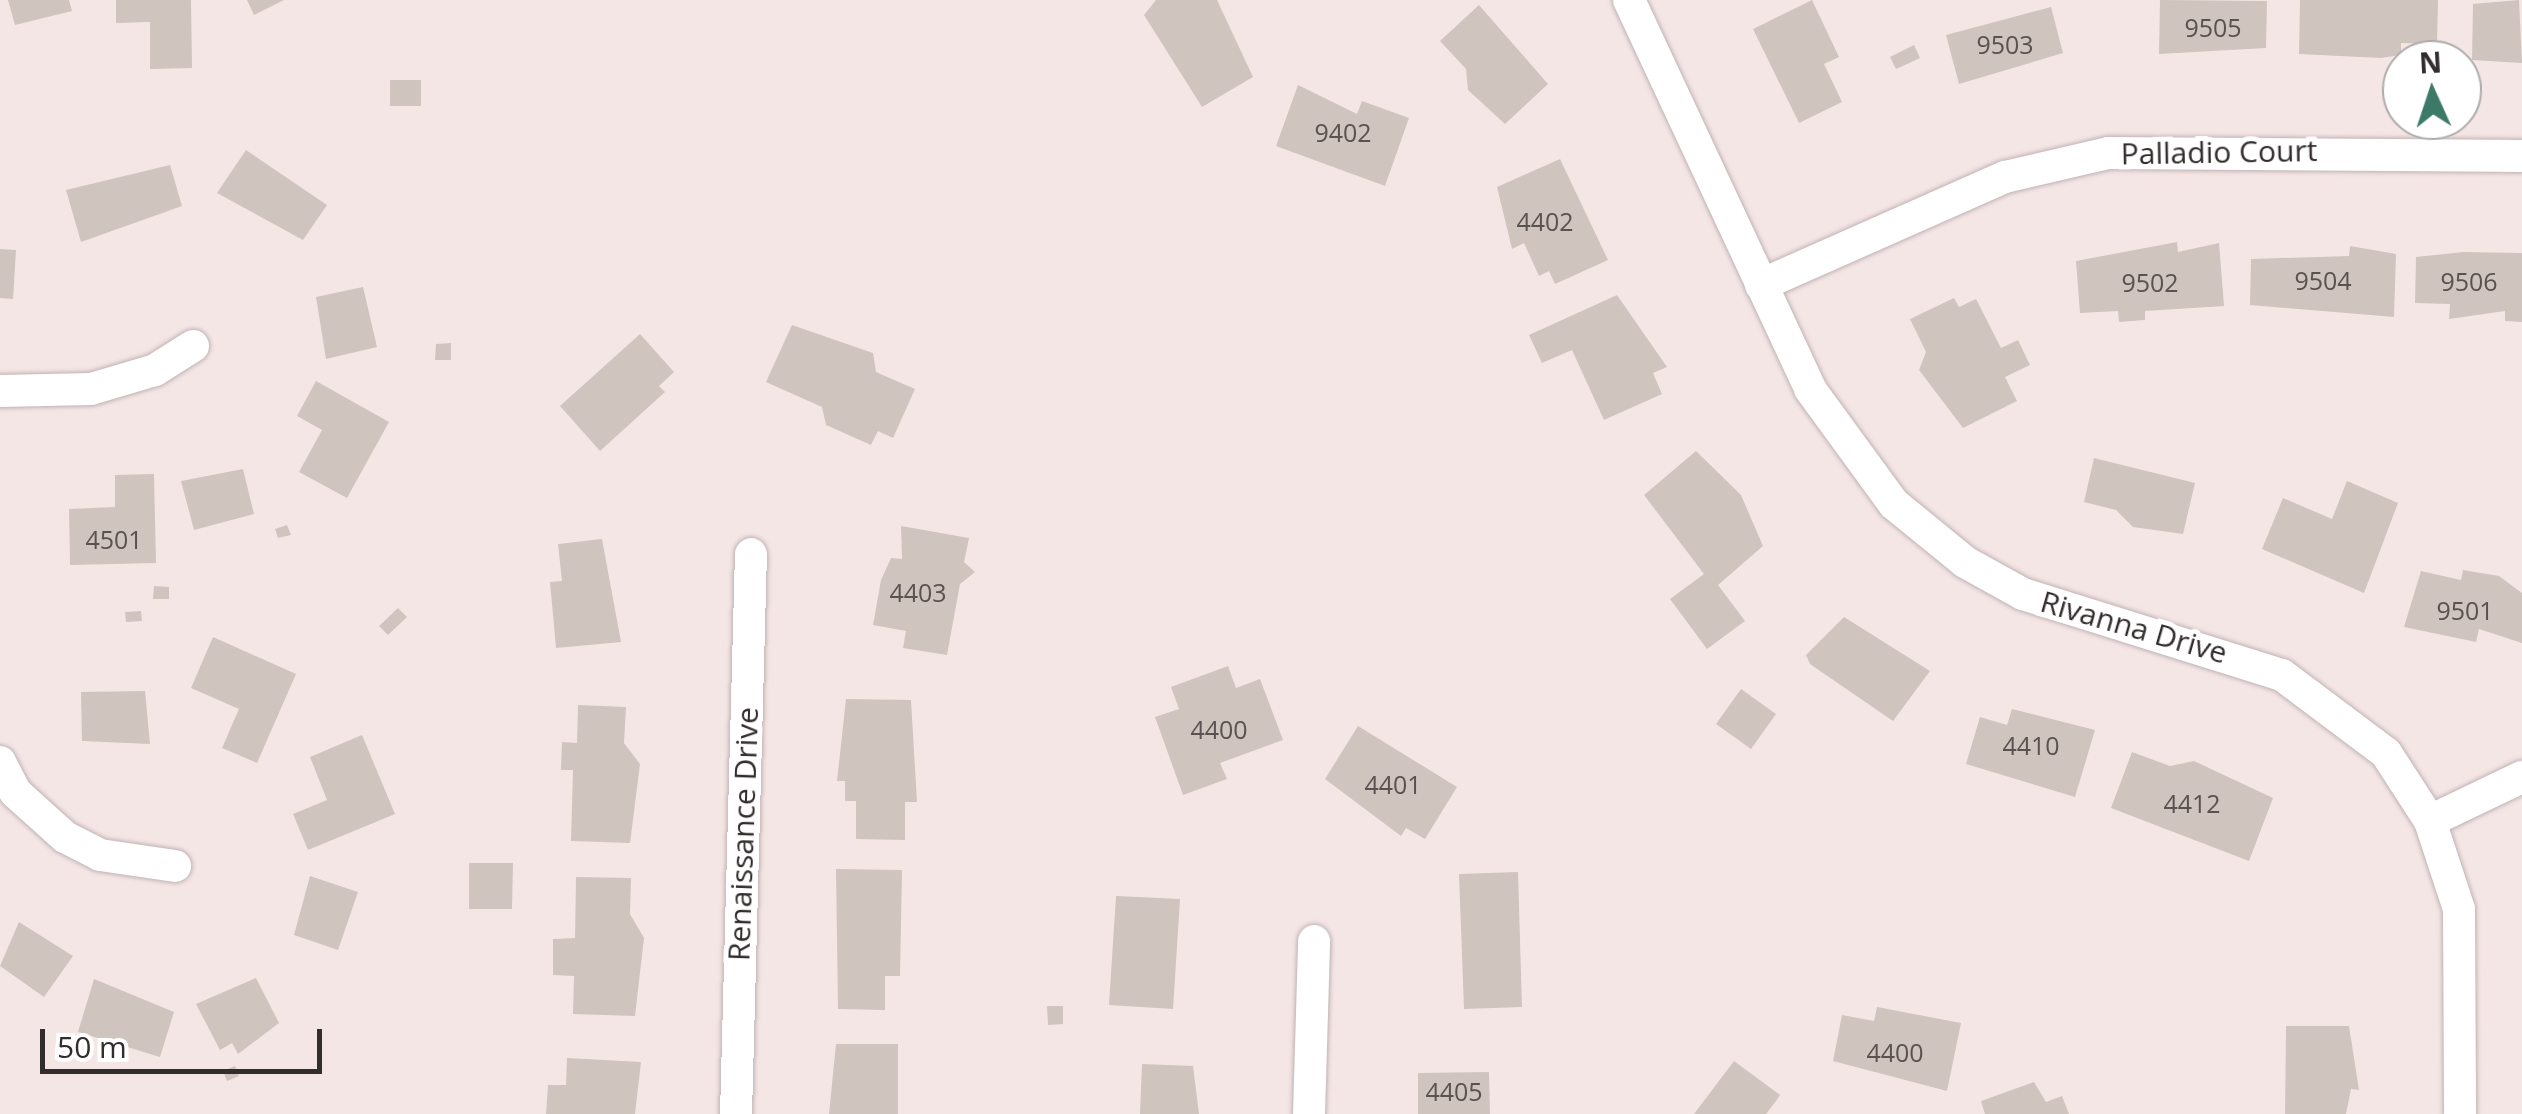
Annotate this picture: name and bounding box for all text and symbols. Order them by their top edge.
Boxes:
house number: 9505 [2184,12,2242,42]
house number: 9503 [1976,29,2034,59]
north arrow [2382,40,2482,140]
text: N [2418,42,2443,82]
house number: 9402 [1314,117,1372,147]
street label: Palladio Court [2120,132,2318,172]
house number: 4402 [1516,206,1574,236]
house number: 9504 [2294,265,2352,295]
house number: 9506 [2440,266,2498,296]
house number: 9502 [2121,267,2179,297]
house number: 4501 [85,524,143,554]
house number: 4403 [889,577,947,607]
street label: Rivanna Drive [2037,583,2231,671]
house number: 9501 [2436,595,2494,625]
street label: Renaissance Drive [721,706,765,962]
house number: 4400 [1190,714,1248,744]
house number: 4410 [2002,730,2060,760]
house number: 4401 [1364,769,1422,799]
house number: 4412 [2163,788,2221,818]
scale bar [45,1009,328,1071]
text: 50 m [57,1026,127,1067]
house number: 4400 [1866,1037,1924,1067]
house number: 4405 [1425,1076,1483,1106]

